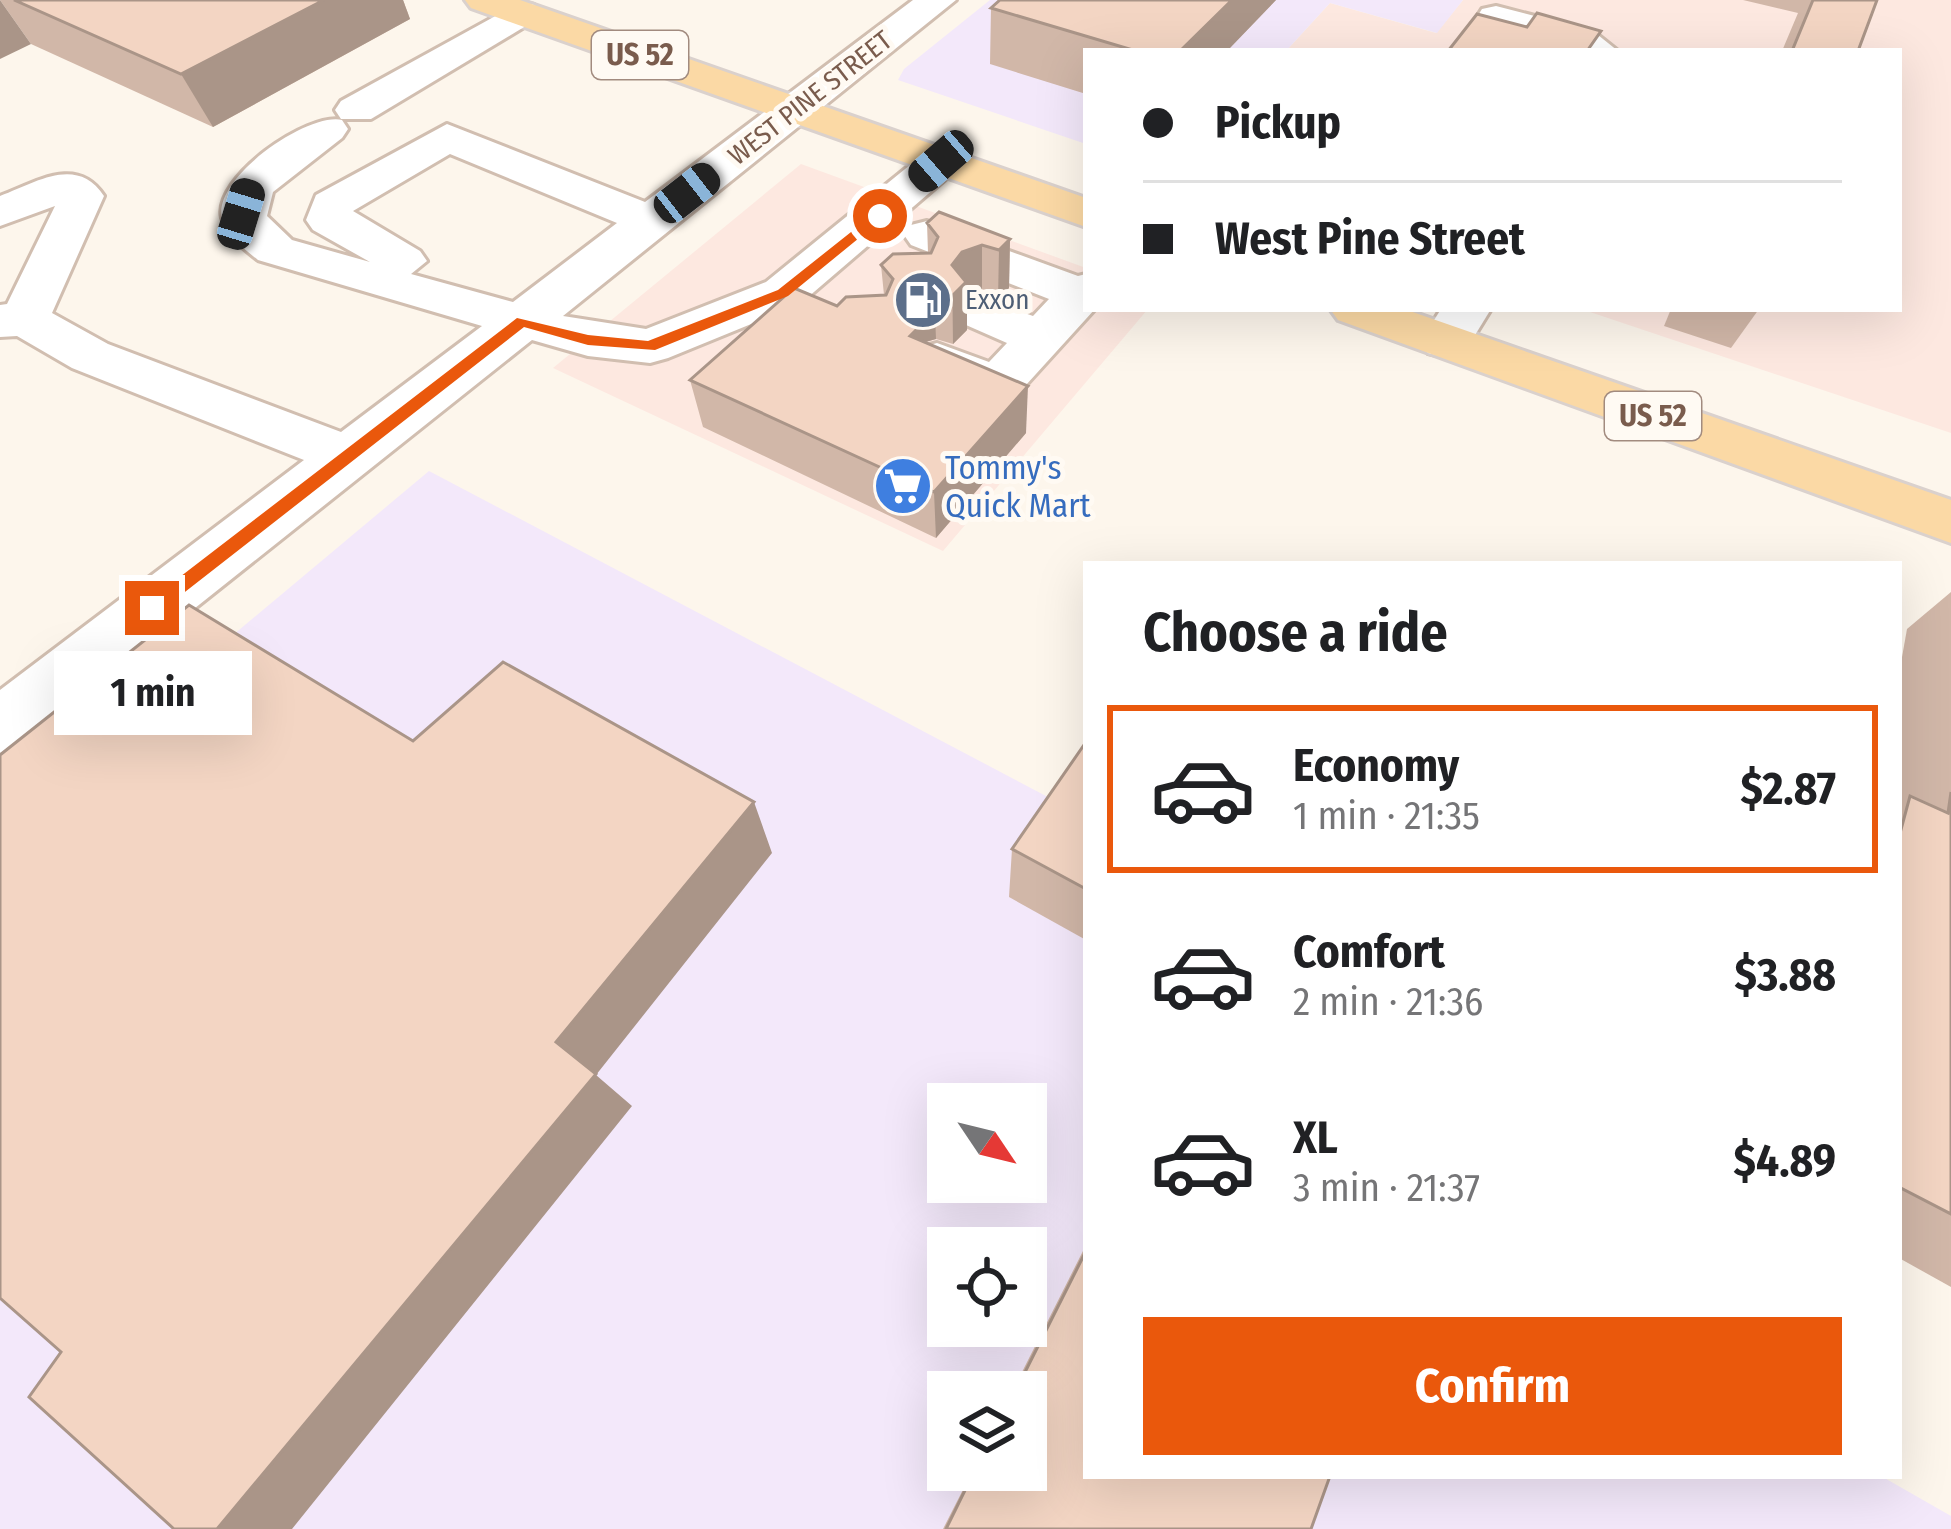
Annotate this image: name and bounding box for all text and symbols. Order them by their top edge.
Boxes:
street label: WEST PINE STREET [722,24,899,172]
road number: US 52 [592,31,688,79]
text: Pickup [1215,96,1341,150]
car [902,124,980,198]
car [648,157,726,229]
car [213,174,269,254]
route start [853,189,907,243]
text: West Pine Street [1215,212,1525,266]
fuel station icon: Exxon [892,269,954,331]
place label: Exxon [965,284,1030,316]
road number: US 52 [1605,392,1701,440]
place label: Tommy's Quick Mart [945,448,1091,526]
supermarket icon: Tommy's Quick Mart [872,455,934,517]
route end [125,581,179,635]
text: Choose a ride [1143,601,1448,665]
callout: 1 min [53,650,251,734]
text: 1 min [111,670,195,716]
icon: car [1149,735,1257,843]
text: Economy [1293,739,1459,793]
text: $2.87 [1741,762,1836,816]
text: 1 min · 21:35 [1293,793,1480,839]
icon: car [1149,921,1257,1029]
text: Comfort [1293,925,1445,979]
text: $3.88 [1734,948,1836,1002]
text: 2 min · 21:36 [1293,979,1483,1025]
north arrow [927,1083,1047,1203]
map controls [927,1083,1047,1491]
icon: car [1149,1107,1257,1215]
text: XL [1293,1111,1338,1165]
text: $4.89 [1734,1134,1836,1188]
text: 3 min · 21:37 [1293,1165,1480,1211]
button: locate [927,1227,1047,1347]
button: Confirm [1143,1317,1842,1455]
button: layers [927,1371,1047,1491]

